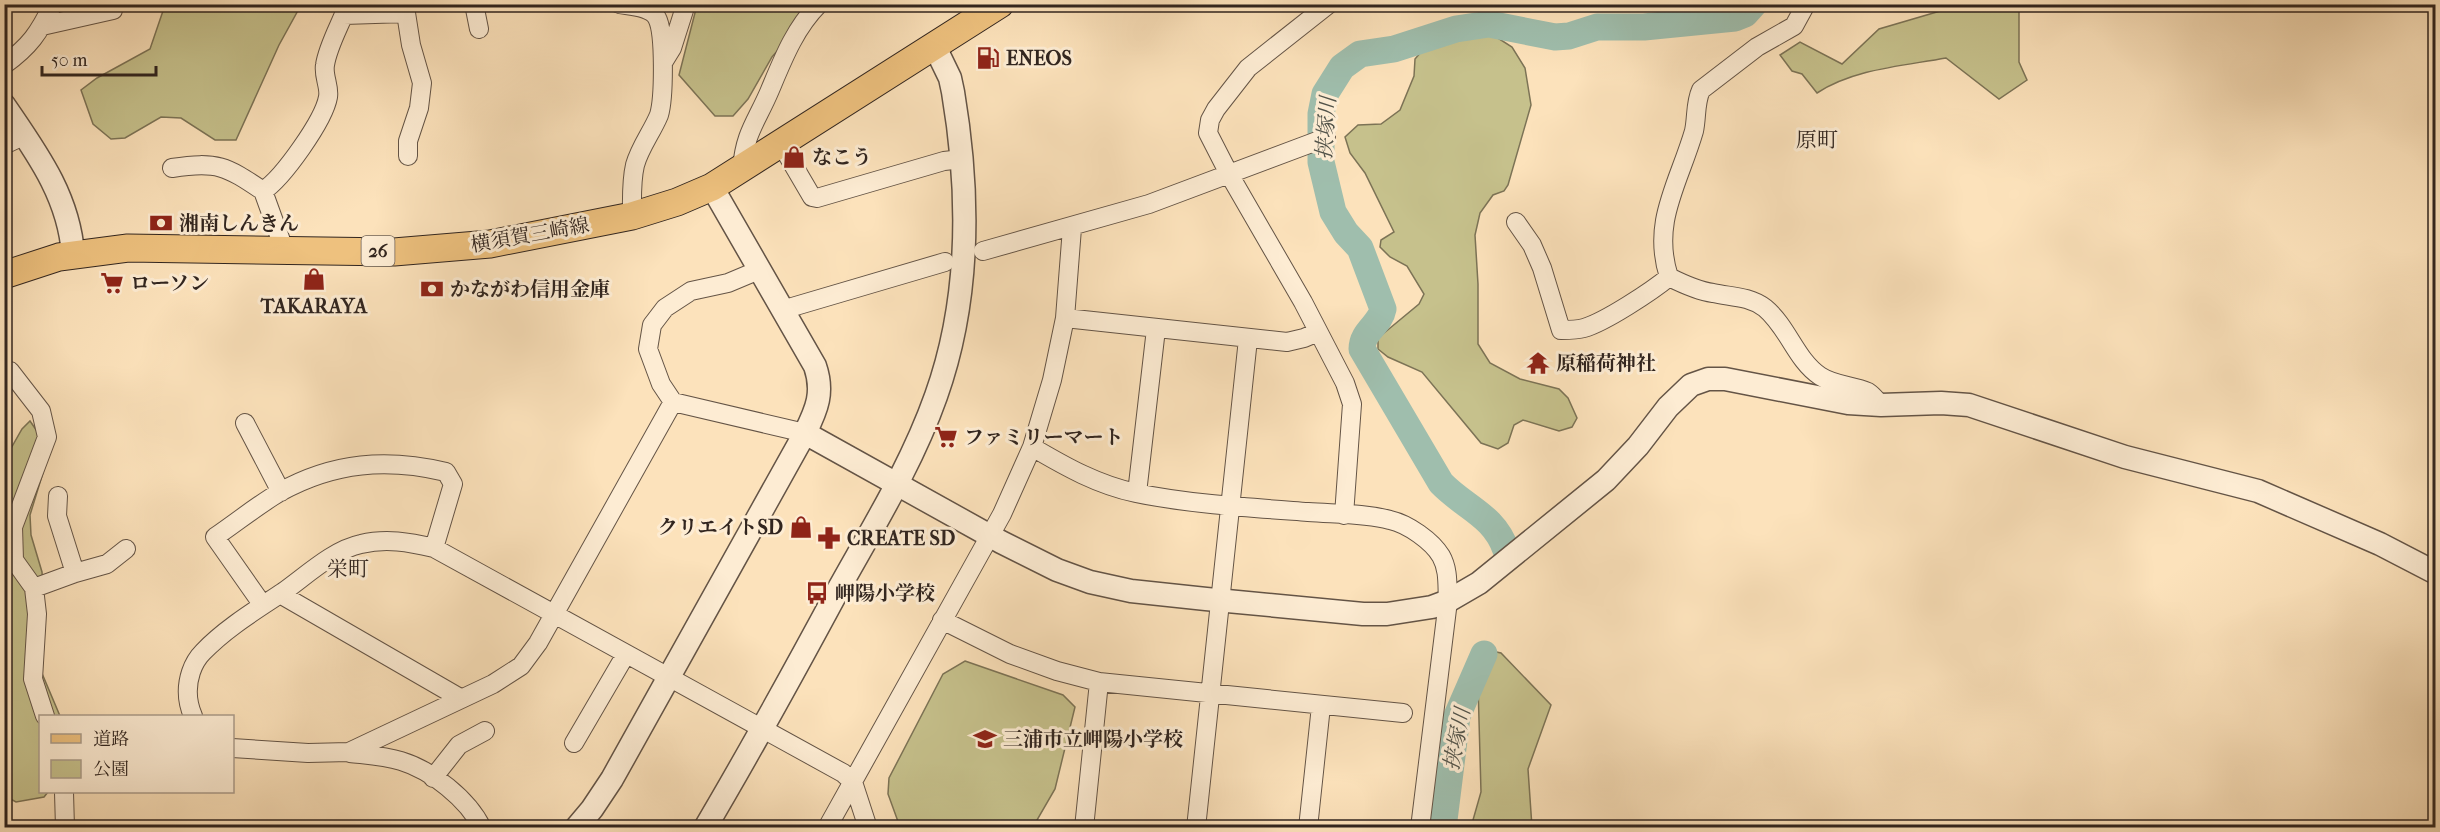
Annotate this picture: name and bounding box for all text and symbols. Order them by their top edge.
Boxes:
scale bar [42,39,156,77]
fuel station icon: ENEOS [975,45,1001,71]
place label: ENEOS [1006,47,1072,70]
text: 50 m [51,50,88,71]
water label: 挟塚川 [1312,94,1340,160]
district label: 原町 [1796,128,1838,152]
shop icon: なこう [781,144,807,170]
place label: なこう [812,146,872,169]
bank icon: 湘南しんきん [148,210,174,236]
place label: 湘南しんきん [179,212,299,235]
street label: 横須賀三崎線 [469,213,591,257]
road number: 26 [362,236,394,266]
shop icon: TAKARAYA [301,266,327,292]
supermarket icon: ローソン [99,270,125,296]
place label: ローソン [130,272,209,295]
bank icon: かながわ信用金庫 [419,276,445,302]
place label: かながわ信用金庫 [450,278,610,301]
place label: TAKARAYA [260,295,368,318]
temple icon: 原稲荷神社 [1525,350,1551,376]
place label: 原稲荷神社 [1556,352,1656,375]
supermarket icon: ファミリーマート [933,424,959,450]
place label: ファミリーマート [964,426,1124,449]
shop icon: クリエイトSD [788,514,814,540]
place label: クリエイトSD [658,516,783,539]
pharmacy icon: CREATE SD [816,525,842,551]
place label: CREATE SD [847,527,955,550]
district label: 栄町 [327,557,369,581]
bus stop icon: 岬陽小学校 [804,580,830,606]
place label: 岬陽小学校 [835,582,935,605]
water label: 挟塚川 [1439,704,1475,772]
legend [39,715,234,793]
school or university icon: 三浦市立岬陽小学校 [972,726,998,752]
place label: 三浦市立岬陽小学校 [1003,728,1183,751]
text: 道路 [93,729,129,750]
text: 公園 [93,759,129,780]

